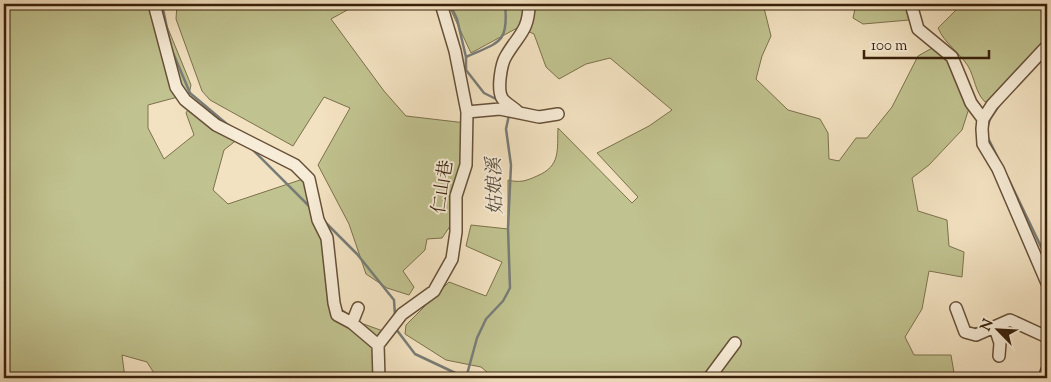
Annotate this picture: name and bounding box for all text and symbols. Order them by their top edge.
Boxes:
scale bar [864,28,988,60]
text: 100 m [871,36,908,57]
water label: 姑娘溪 [481,155,510,215]
street label: 仁山巷 [427,158,461,216]
north arrow [974,304,1024,354]
text: N [977,316,999,335]

